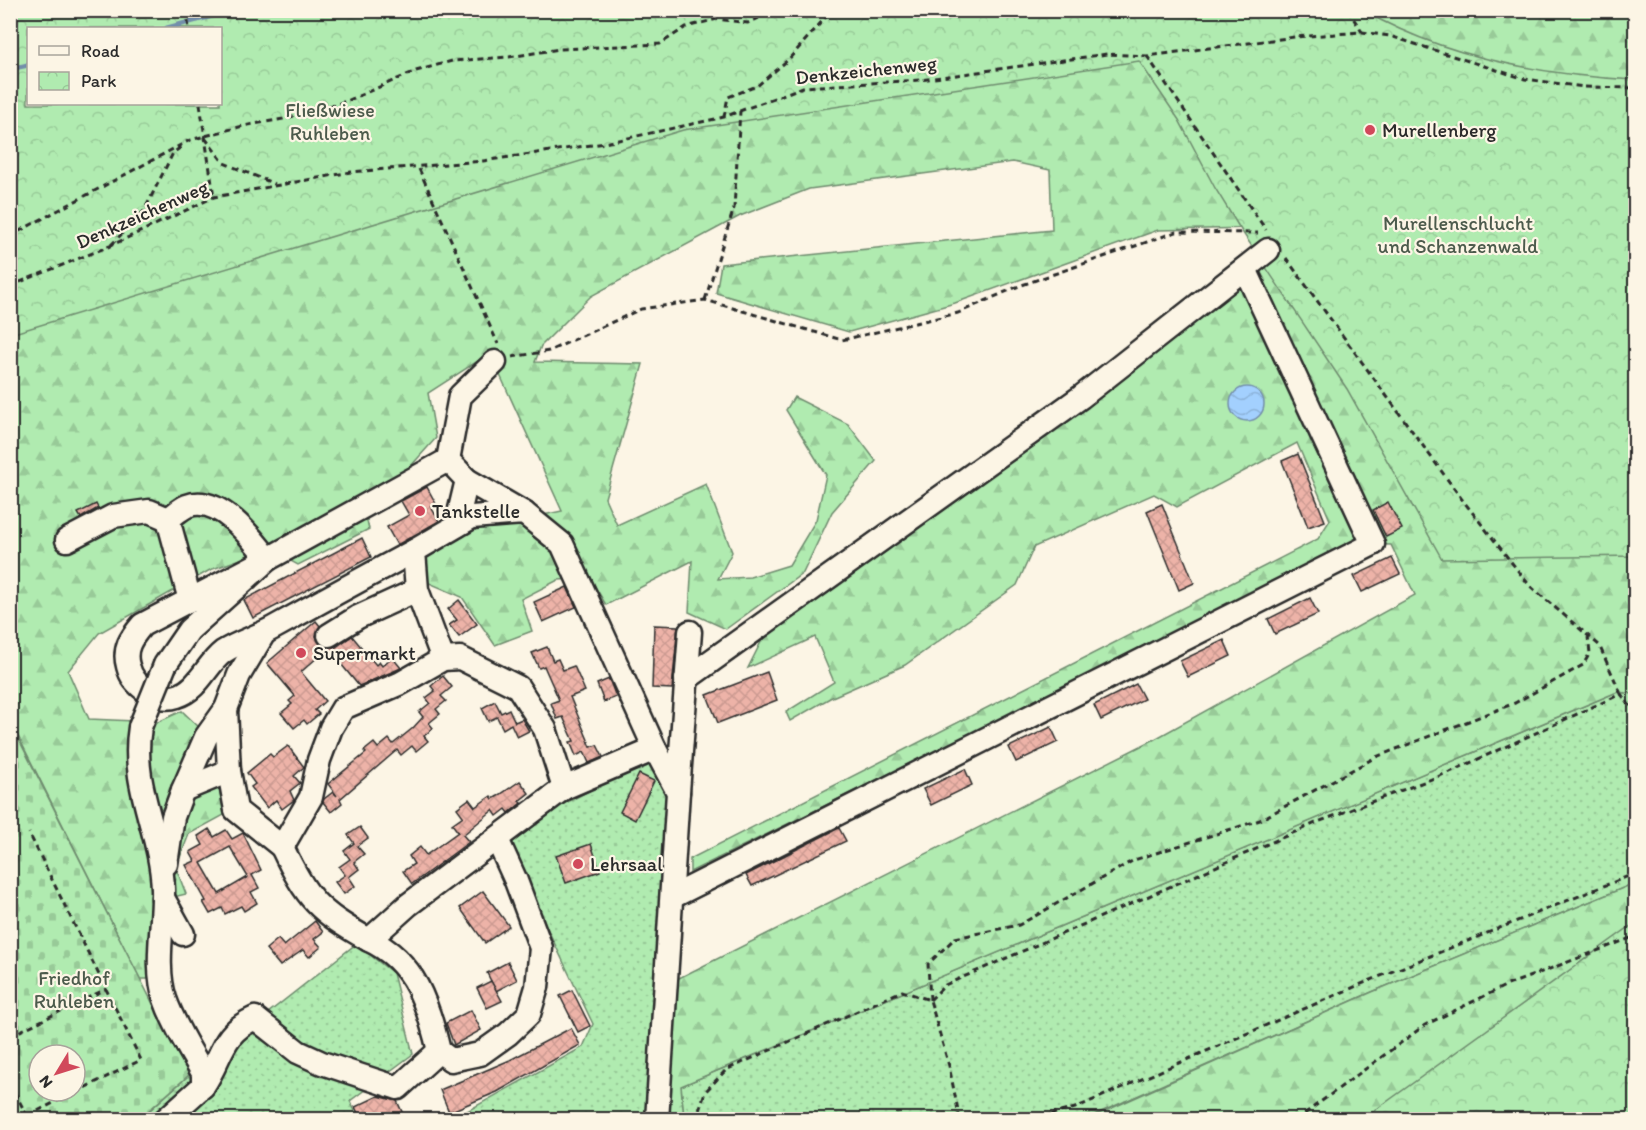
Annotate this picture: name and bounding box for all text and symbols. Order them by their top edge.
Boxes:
legend [27,27,222,105]
text: Road [81,40,120,62]
street label: Denkzeichenweg [794,51,939,89]
text: Park [81,70,116,92]
park label: Fließwiese Ruhleben [285,98,375,145]
place label: Murellenberg [1382,118,1497,142]
marker: Murellenberg [1363,123,1377,137]
street label: Denkzeichenweg [72,174,212,254]
park label: Murellenschlucht und Schanzenwald [1378,211,1538,258]
place label: Tankstelle [432,499,520,523]
marker: Tankstelle [413,504,427,518]
place label: Supermarkt [313,641,416,665]
marker: Supermarkt [294,646,308,660]
place label: Lehrsaal [590,852,663,876]
marker: Lehrsaal [571,857,585,871]
park label: Friedhof Ruhleben [34,966,114,1013]
north arrow [27,1043,87,1103]
text: N [35,1072,56,1092]

